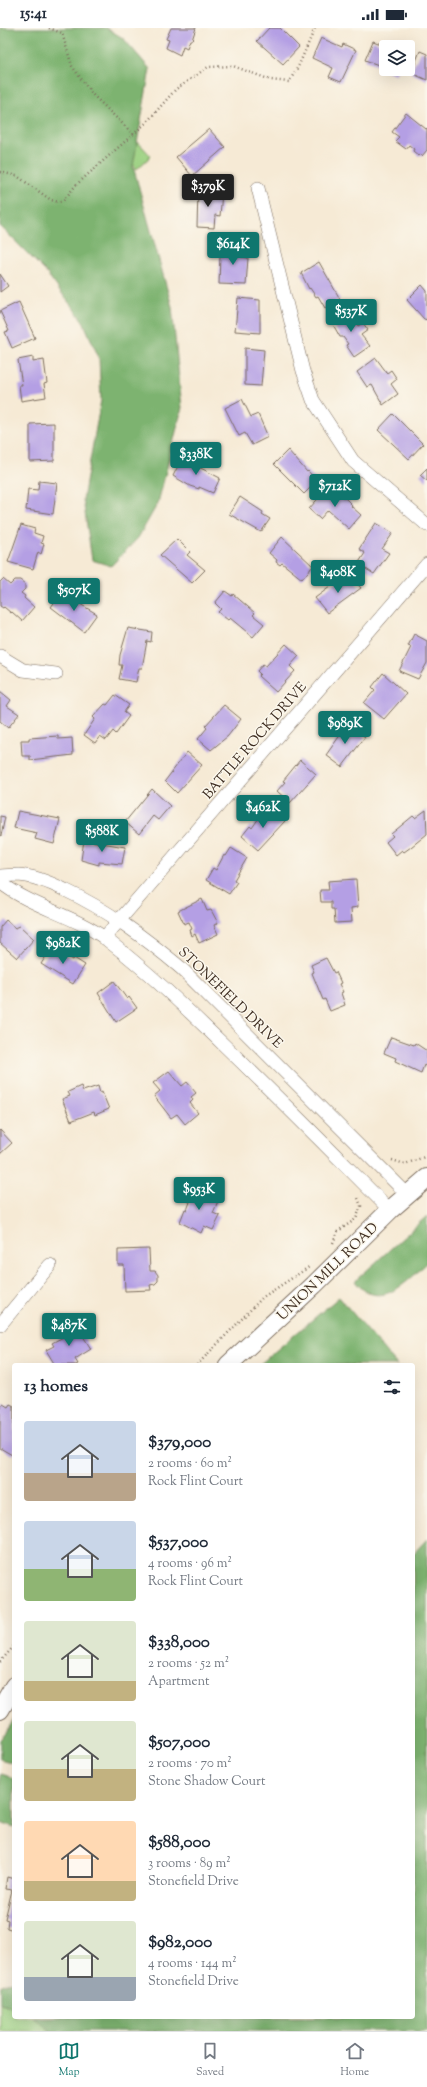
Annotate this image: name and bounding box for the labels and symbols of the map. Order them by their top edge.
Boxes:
pin: $379K [180,174,236,208]
pin: $614K [205,232,261,266]
pin: $537K [323,299,379,333]
pin: $338K [168,442,224,476]
pin: $712K [307,474,363,508]
pin: $408K [310,560,366,594]
pin: $507K [46,578,102,612]
street label: BATTLE ROCK DRIVE [199,678,312,804]
pin: $989K [317,711,373,745]
pin: $462K [235,795,291,829]
pin: $588K [74,819,130,853]
pin: $982K [35,931,91,965]
street label: STONEFIELD DRIVE [173,943,287,1054]
pin: $953K [171,1177,227,1211]
street label: UNION MILL ROAD [273,1219,383,1326]
pin: $487K [41,1313,97,1347]

